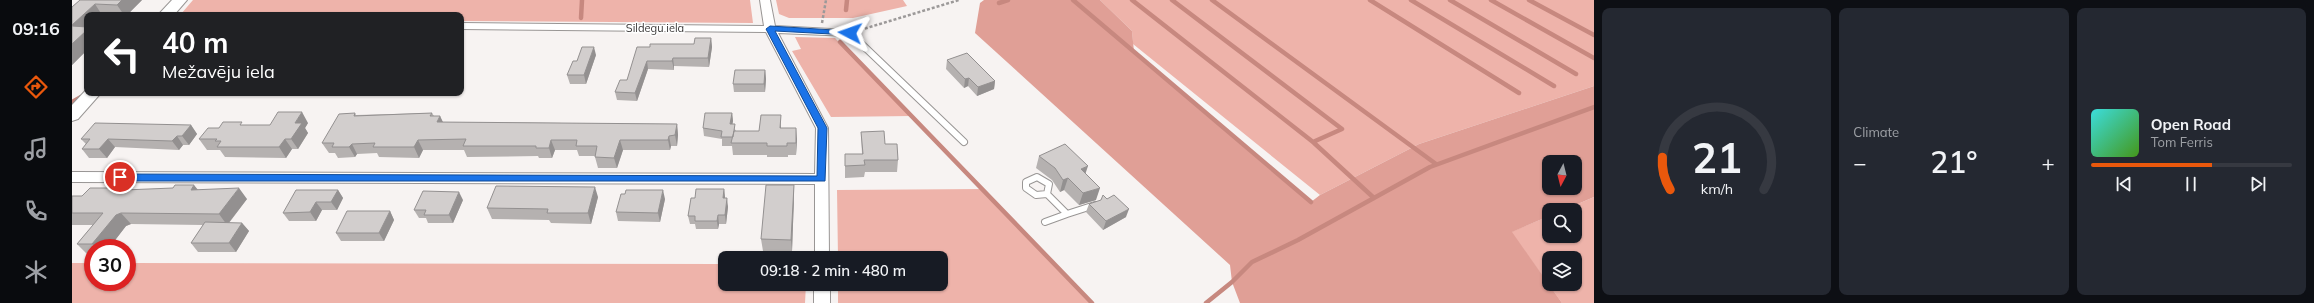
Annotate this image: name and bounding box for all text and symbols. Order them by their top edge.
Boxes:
position arrow [829,12,871,54]
text: 09:16 [12,17,60,40]
street label: Sildegu iela [626,21,684,35]
text: 40 m [162,25,228,60]
icon: left [96,28,148,80]
text: Mežavēju iela [162,60,275,83]
icon: directions [22,73,50,101]
text: Open Road [2151,115,2231,134]
text: Climate [1853,124,1899,140]
text: 21 [1692,130,1742,182]
text: Tom Ferris [2151,134,2213,150]
icon: music [22,135,50,163]
text: 21° [1930,143,1978,181]
text: − [1853,149,1867,177]
text: + [2041,149,2055,177]
north arrow [1542,155,1582,195]
map controls [1542,155,1582,291]
pin [103,160,137,194]
icon: arrive [109,166,131,188]
icon: previous [2113,173,2135,195]
icon: pause [2180,173,2202,195]
icon: next [2247,173,2269,195]
text: km/h [1701,179,1733,197]
icon: phone [22,197,50,225]
button: search [1542,203,1582,243]
speed limit sign: 30 [84,239,136,291]
button: layers [1542,251,1582,291]
icon: climate [22,258,50,286]
text: 09:18 · 2 min · 480 m [760,261,906,280]

